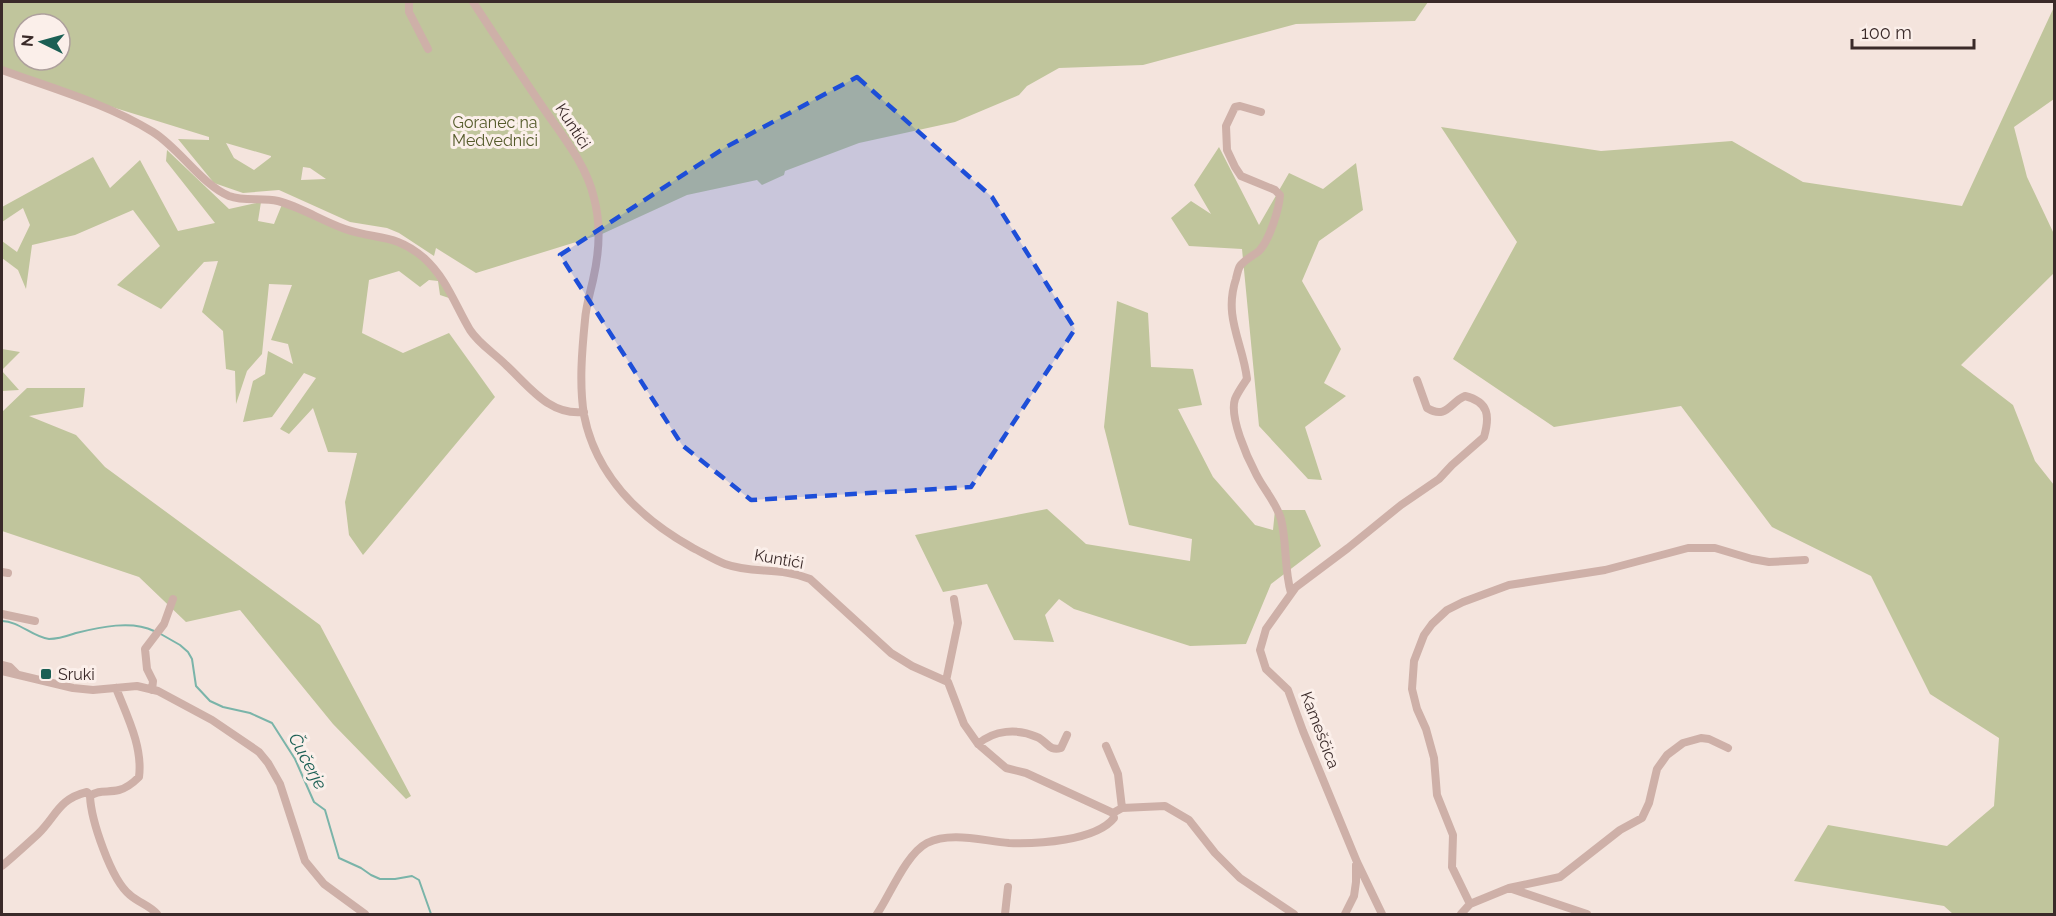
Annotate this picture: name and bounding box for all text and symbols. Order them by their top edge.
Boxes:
north arrow [12,12,72,72]
scale bar [1852,12,1974,50]
text: 100 m [1861,22,1912,43]
text: N [18,34,38,48]
street label: Kuntići [551,100,595,152]
park label: Goranec na Medvednici [452,113,538,150]
street label: Kuntići [753,545,805,573]
place label: Sruki [58,665,95,684]
marker: Sruki [39,667,53,681]
street label: Kameščica [1297,689,1343,771]
water label: Čučerje [284,729,333,793]

